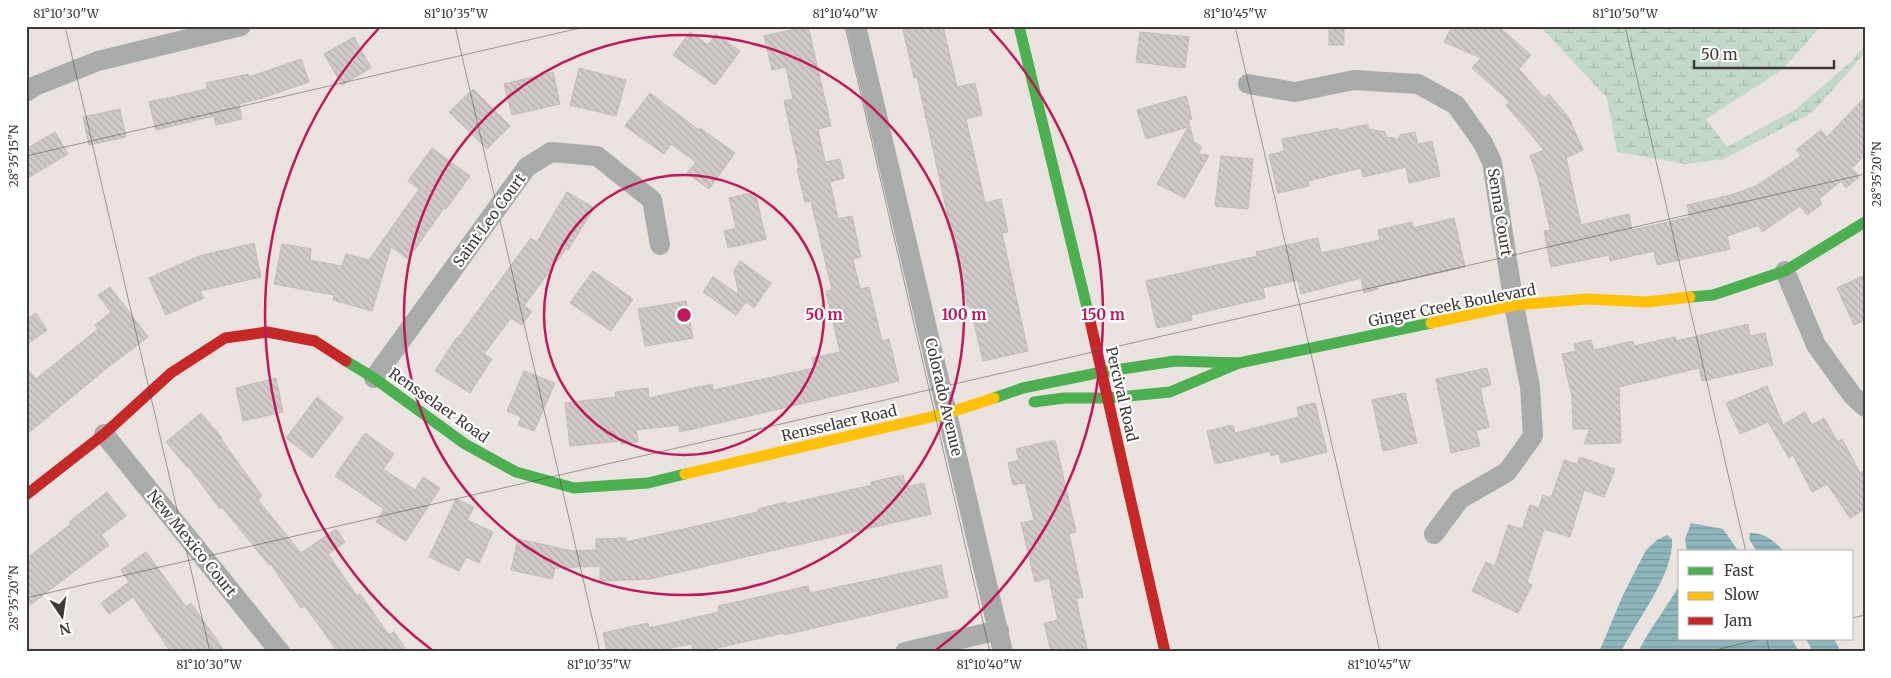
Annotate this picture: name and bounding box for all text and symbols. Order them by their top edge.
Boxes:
text: 81°10'30"W [33,6,100,21]
text: 81°10'35"W [424,6,489,21]
text: 81°10'40"W [813,6,878,21]
text: 81°10'45"W [1204,6,1267,21]
text: 81°10'50"W [1592,6,1659,21]
scale bar [1694,38,1834,70]
text: 50 m [1701,45,1738,64]
text: 28°35'15"N [6,124,21,187]
text: 28°35'20"N [1869,141,1884,207]
street label: Senna Court [1484,167,1516,257]
street label: Saint Leo Court [449,169,529,271]
street label: Ginger Creek Boulevard [1367,279,1537,331]
text: 50 m [805,305,843,324]
text: 100 m [942,305,986,324]
text: 150 m [1081,305,1125,324]
centre of rings [675,306,693,324]
street label: Colorado Avenue [921,336,967,458]
street label: Percival Road [1102,345,1142,443]
street label: Rensselaer Road [385,363,493,447]
street label: Rensselaer Road [779,400,899,446]
street label: New Mexico Court [143,486,241,600]
legend [1678,550,1854,640]
text: Fast [1724,561,1754,580]
text: 28°35'20"N [6,565,21,631]
text: Slow [1724,585,1759,604]
north arrow [38,590,88,640]
text: Jam [1723,611,1752,630]
text: N [58,619,72,639]
text: 81°10'30"W [176,657,243,672]
text: 81°10'35"W [567,657,632,672]
text: 81°10'40"W [957,657,1022,672]
text: 81°10'45"W [1348,657,1411,672]

